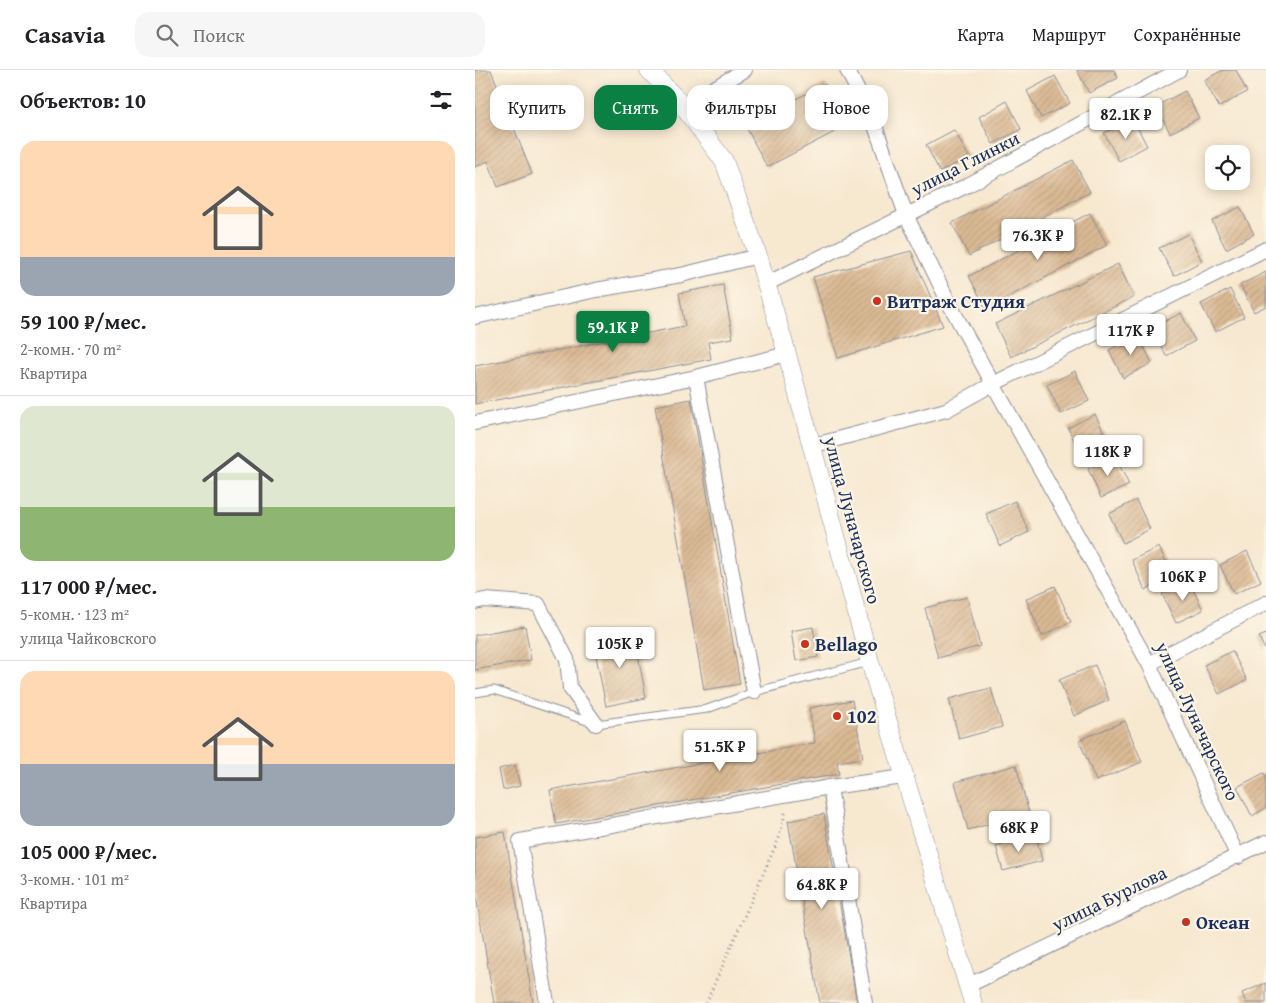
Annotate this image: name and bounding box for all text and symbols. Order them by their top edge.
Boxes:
search box [135,12,485,57]
text: Casavia [25,17,105,52]
icon: search [153,21,181,49]
text: Поиск [193,21,245,49]
text: Карта [958,21,1004,48]
text: Маршрут [1032,21,1106,48]
text: Сохранённые [1134,21,1241,48]
text: Объектов: 10 [20,85,146,116]
chip: Купить [490,85,584,130]
chip: Снять [594,85,677,130]
chip: Фильтры [687,85,795,130]
chip: Новое [805,85,888,130]
icon: filters [427,86,455,114]
pin: 82.1K ₽ [1080,98,1172,140]
text: 82.1K ₽ [1100,102,1152,126]
street label: улица Глинки [905,124,1024,203]
map controls [1205,145,1250,190]
button: locate [1205,145,1250,190]
icon: home [193,173,283,263]
pin: 76.3K ₽ [992,218,1084,261]
text: 76.3K ₽ [1012,223,1064,247]
place label: Витраж Студия [887,287,1025,315]
marker: Витраж Студия [871,295,883,307]
text: 59 100 ₽/мес. [20,306,146,337]
pin: 59.1K ₽ [567,310,659,353]
pin: 117K ₽ [1090,314,1172,356]
text: 59.1K ₽ [587,315,639,339]
text: 117K ₽ [1108,318,1154,342]
text: 2-комн. · 70 m² [20,337,121,361]
text: Квартира [20,361,87,385]
street label: улица Луначарского [817,432,889,607]
pin: 118K ₽ [1067,434,1149,477]
icon: home [193,439,283,529]
text: 118K ₽ [1085,439,1131,463]
pin: 106K ₽ [1142,560,1224,602]
text: 106K ₽ [1160,564,1206,588]
text: 117 000 ₽/мес. [20,571,157,602]
text: 5-комн. · 123 m² [20,602,129,626]
text: улица Чайковского [20,626,157,650]
pin: 105K ₽ [579,626,661,669]
place label: Bellago [815,630,878,658]
text: 105K ₽ [597,631,643,655]
street label: улица Луначарского [1148,636,1247,805]
marker: Bellago [799,638,811,650]
place label: 102 [847,702,877,730]
icon: home [193,704,283,794]
marker: 102 [831,710,843,722]
pin: 51.5K ₽ [674,730,766,772]
text: 51.5K ₽ [694,734,746,758]
pin: 68K ₽ [984,810,1054,853]
text: 68K ₽ [1000,815,1038,839]
text: 105 000 ₽/мес. [20,836,157,867]
street label: улица Бурлова [1046,858,1171,938]
text: 3-комн. · 101 m² [20,867,129,891]
pin: 64.8K ₽ [776,868,868,910]
text: 64.8K ₽ [796,872,848,896]
text: Квартира [20,891,87,915]
place label: Океан [1196,908,1250,936]
marker: Океан [1180,916,1192,928]

